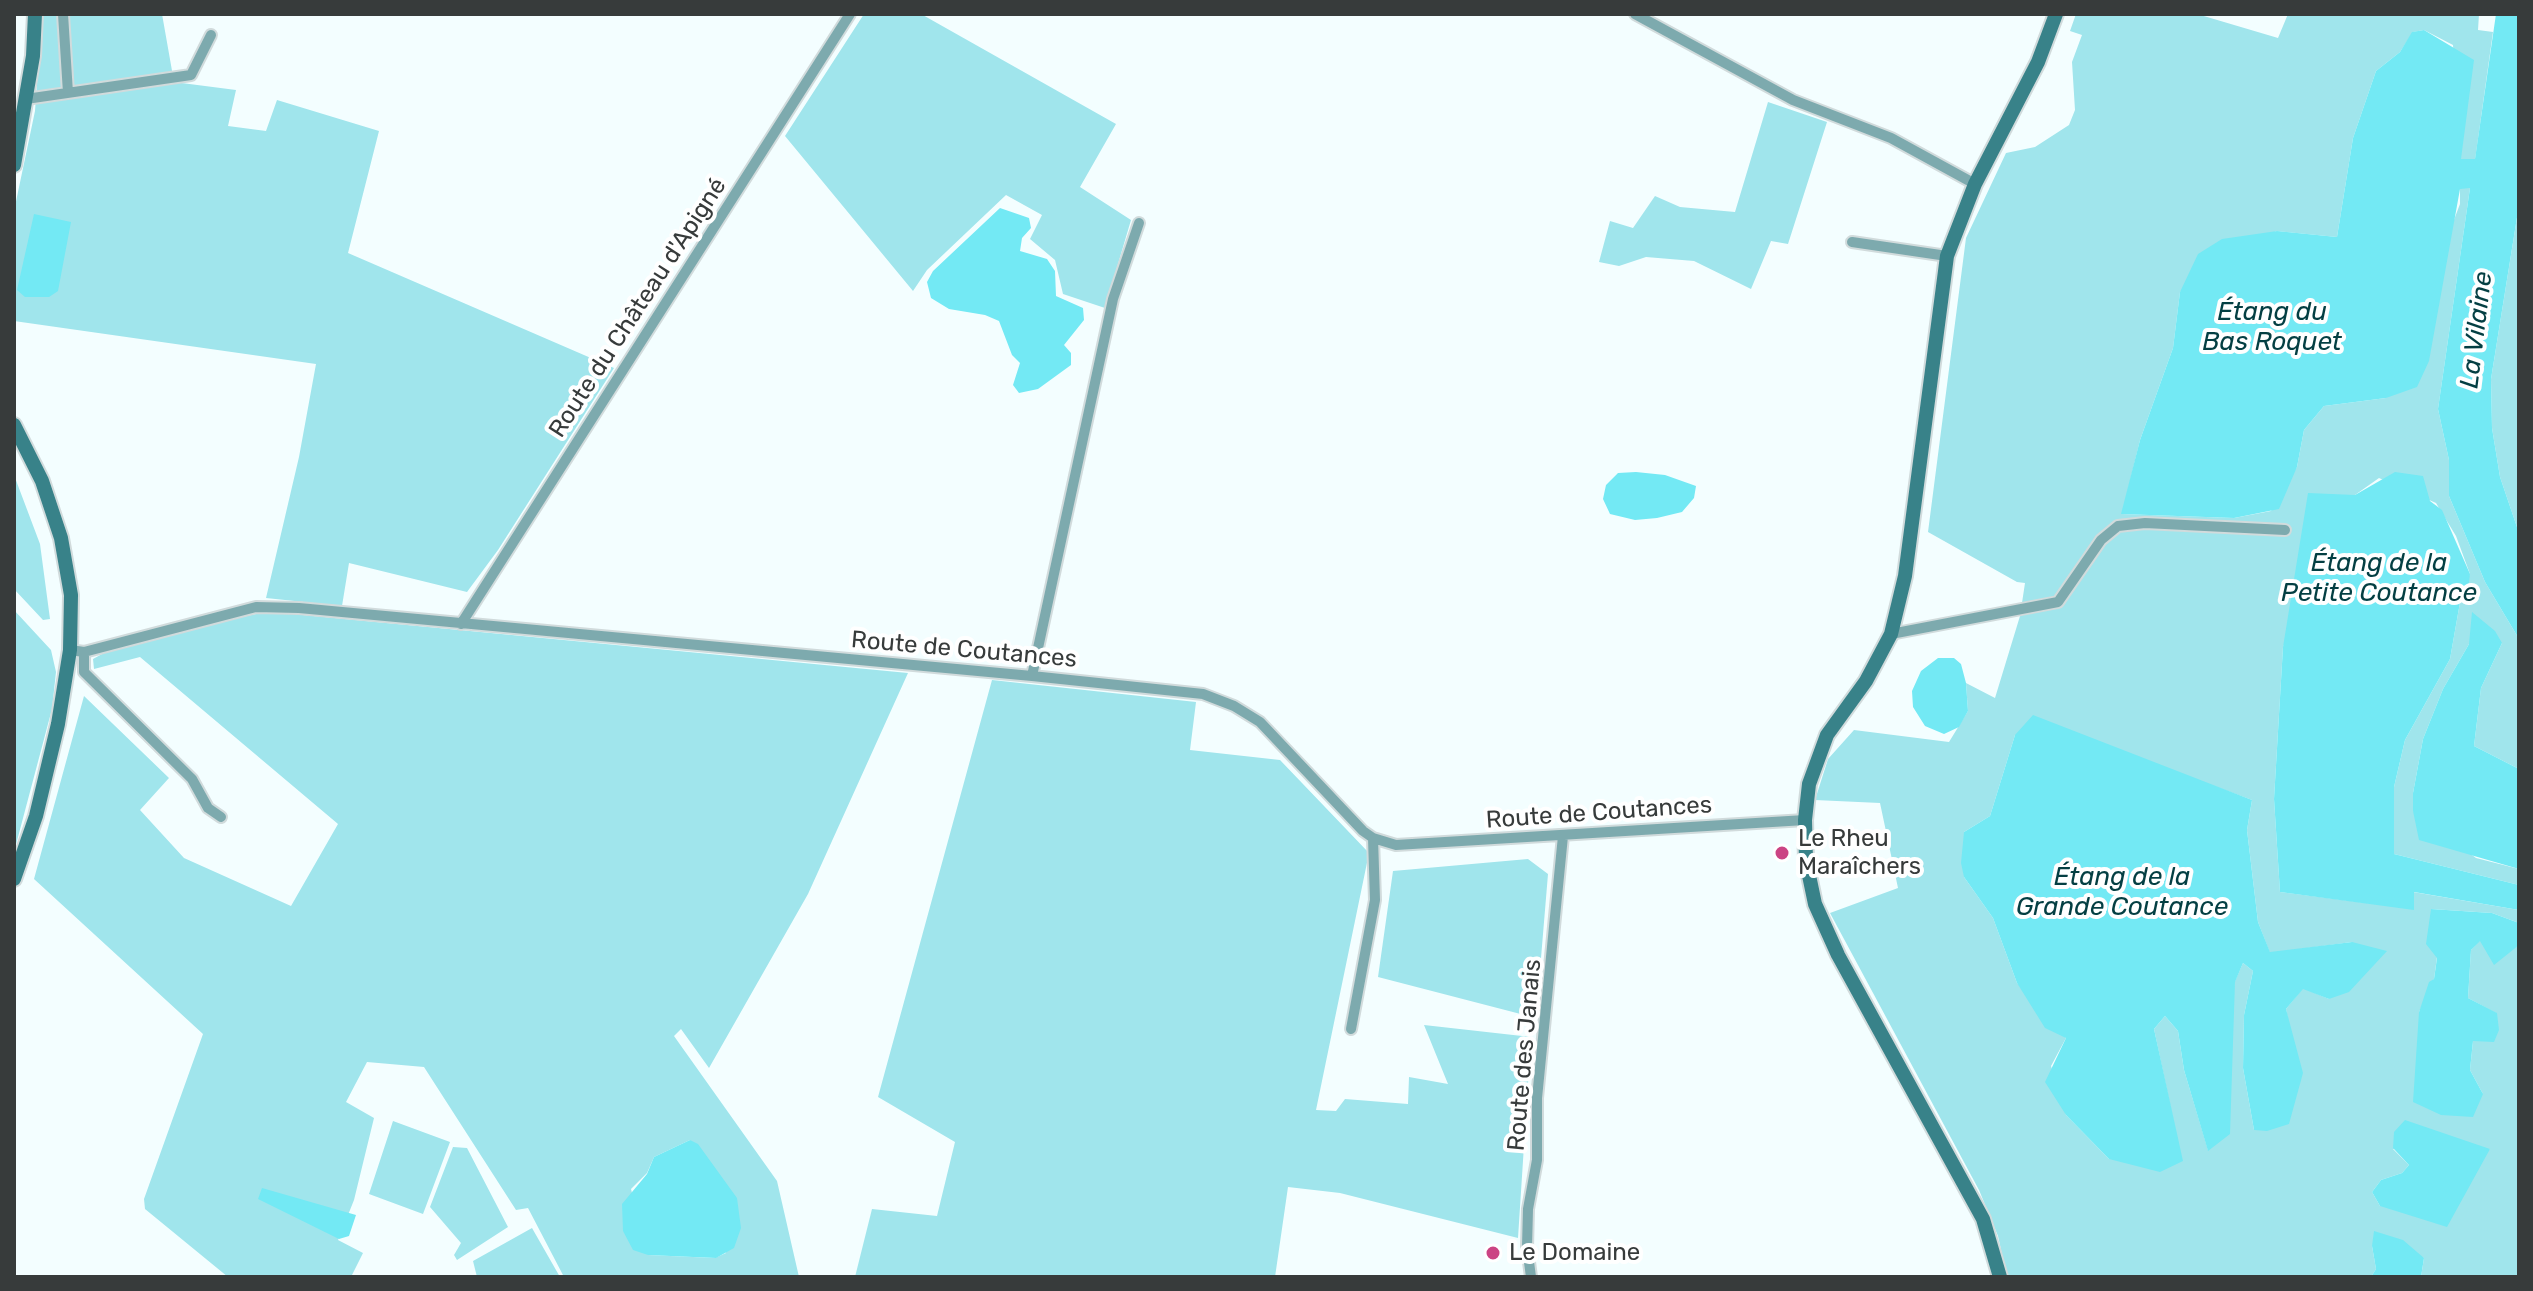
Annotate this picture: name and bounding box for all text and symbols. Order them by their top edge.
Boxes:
street label: Route du Château d'Apigné [543,173,733,443]
water label: La Vilaine [2454,270,2500,390]
water label: Étang du Bas Roquet [2202,296,2342,358]
water label: Étang de la Petite Coutance [2281,547,2477,608]
street label: Route de Coutances [850,626,1078,674]
street label: Route de Coutances [1485,791,1713,835]
place label: Le Rheu Maraîchers [1798,825,1921,881]
marker: Le Rheu Maraîchers [1773,844,1791,862]
water label: Étang de la Grande Coutance [2016,861,2228,922]
street label: Route des Janais [1502,958,1548,1152]
place label: Le Domaine [1509,1239,1640,1267]
marker: Le Domaine [1484,1244,1502,1262]

